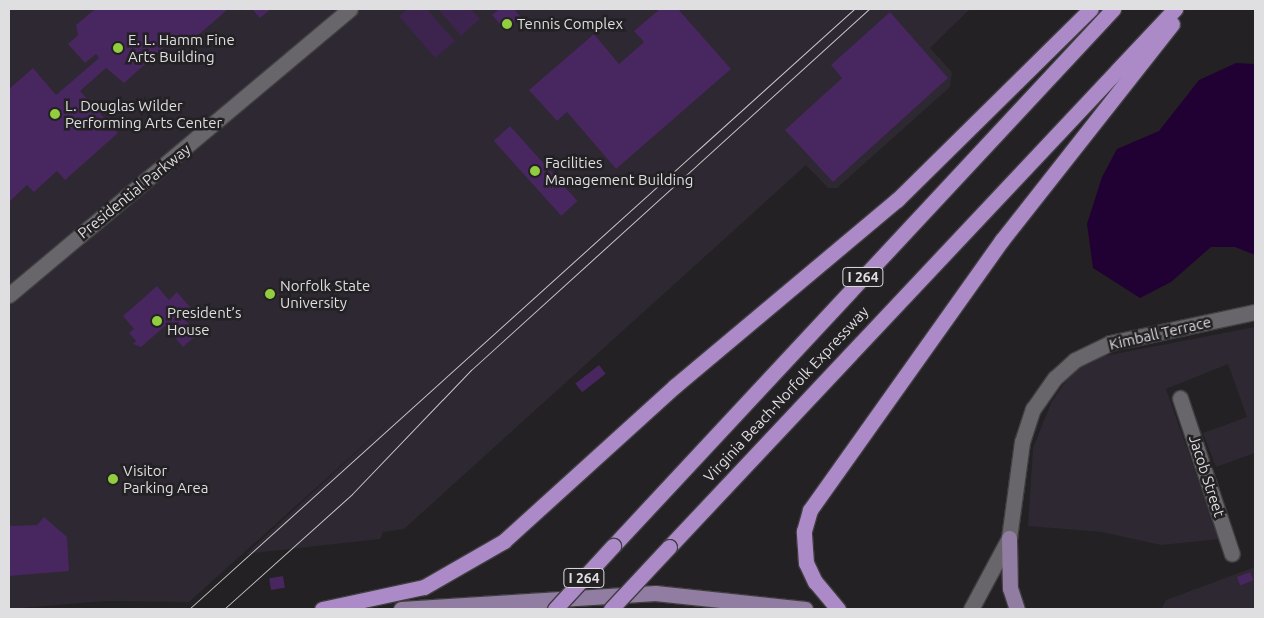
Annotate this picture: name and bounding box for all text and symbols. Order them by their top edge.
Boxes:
place label: Tennis Complex [517,15,623,33]
marker: Tennis Complex [501,18,513,30]
place label: E. L. Hamm Fine Arts Building [128,30,235,65]
marker: E. L. Hamm Fine Arts Building [112,42,124,54]
place label: L. Douglas Wilder Performing Arts Center [65,96,222,131]
marker: L. Douglas Wilder Performing Arts Center [49,108,61,120]
street label: Presidential Parkway [74,140,194,242]
place label: Facilities Management Building [545,153,693,188]
marker: Facilities Management Building [529,165,541,177]
road number: I 264 [842,266,884,288]
place label: Norfolk State University [280,276,370,311]
marker: Norfolk State University [264,288,276,300]
place label: President’s House [167,303,241,338]
street label: Virginia Beach-Norfolk Expressway [700,303,872,485]
street label: Kimball Terrace [1107,313,1213,353]
marker: President’s House [151,315,163,327]
street label: Jacob Street [1185,433,1229,519]
place label: Visitor Parking Area [123,461,208,496]
marker: Visitor Parking Area [107,473,119,485]
road number: I 264 [563,566,605,590]

